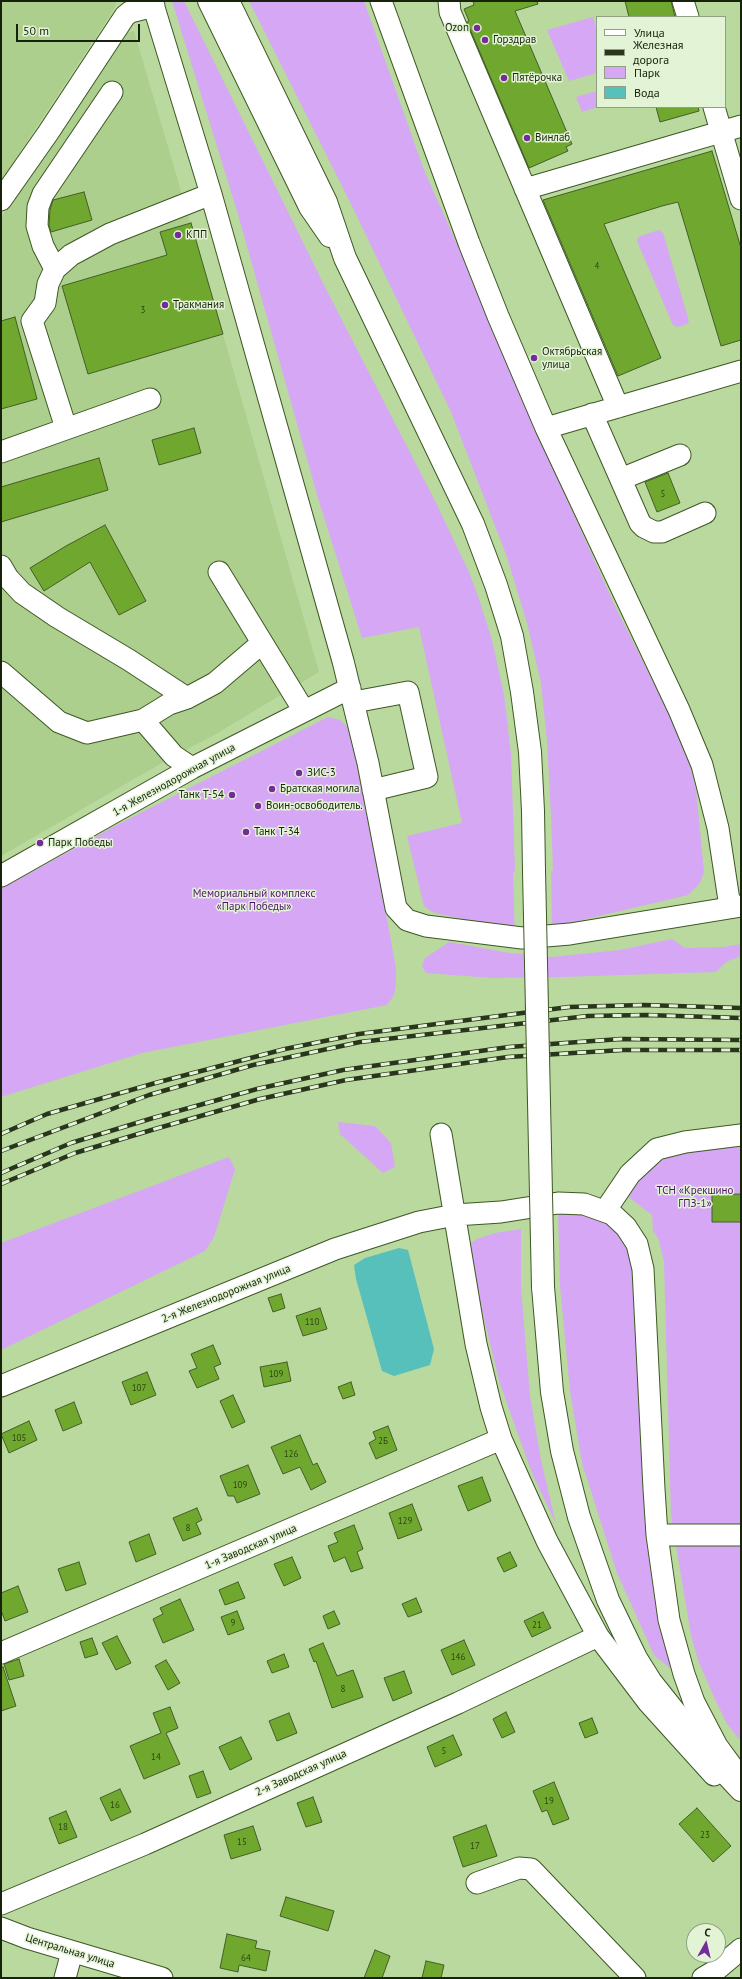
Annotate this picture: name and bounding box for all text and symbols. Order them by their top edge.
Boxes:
scale bar [18,16,142,42]
legend [596,16,726,108]
place label: Ozon [445,21,469,35]
text: 50 m [23,23,49,38]
marker: Ozon [472,23,482,33]
text: Улица [634,25,665,40]
place label: Горздрав [493,33,536,47]
marker: Горздрав [480,35,490,45]
text: Железная дорога [633,37,684,67]
text: Парк [634,65,660,80]
place label: Пятёрочка [512,71,562,85]
marker: Пятёрочка [499,73,509,83]
text: Вода [634,85,660,100]
place label: Винлаб [535,131,570,145]
marker: Винлаб [522,133,532,143]
place label: КПП [186,228,207,242]
marker: КПП [173,230,183,240]
house number: 4 [595,261,599,271]
place label: Тракмания [173,298,224,312]
marker: Тракмания [160,300,170,310]
house number: 3 [141,305,145,315]
place label: Октябрьская улица [542,345,602,371]
marker: Октябрьская улица [529,353,539,363]
house number: 5 [661,489,665,499]
street label: 1-я Железнодорожная улица [110,741,238,819]
place label: ЗИС-3 [307,766,336,780]
marker: ЗИС-3 [294,768,304,778]
place label: Братская могила [280,782,360,796]
marker: Братская могила [267,784,277,794]
place label: Танк Т-54 [178,788,224,802]
marker: Танк Т-54 [227,790,237,800]
place label: Воин-освободитель. [266,799,363,813]
marker: Воин-освободитель. [253,801,263,811]
place label: Танк Т-34 [254,825,300,839]
marker: Танк Т-34 [241,827,251,837]
place label: Парк Победы [48,836,112,850]
marker: Парк Победы [35,838,45,848]
park label: Мемориальный комплекс «Парк Победы» [193,887,315,913]
park label: ТСН «Крекшино ГПЗ-1» [657,1184,733,1210]
street label: 2-я Железнодорожная улица [159,1262,293,1326]
house number: 110 [305,1317,319,1327]
house number: 109 [269,1369,283,1379]
house number: 107 [132,1383,146,1393]
house number: 105 [12,1433,26,1443]
house number: 2Б [378,1436,388,1446]
house number: 126 [284,1449,298,1459]
house number: 109 [233,1480,247,1490]
house number: 129 [398,1516,412,1526]
street label: 1-я Заводская улица [203,1522,299,1572]
house number: 8 [186,1523,190,1533]
house number: 9 [231,1618,235,1628]
house number: 21 [532,1620,542,1630]
house number: 146 [451,1652,465,1662]
house number: 8 [341,1684,345,1694]
house number: 5 [442,1746,446,1756]
street label: 2-я Заводская улица [253,1747,349,1799]
house number: 14 [151,1752,161,1762]
house number: 19 [544,1796,554,1806]
house number: 16 [110,1800,120,1810]
house number: 18 [58,1822,68,1832]
house number: 23 [700,1830,710,1840]
house number: 15 [237,1837,247,1847]
house number: 17 [470,1841,480,1851]
north arrow [686,1923,726,1963]
text: С [704,1925,712,1939]
street label: Центральная улица [24,1931,116,1971]
house number: 64 [241,1953,251,1963]

